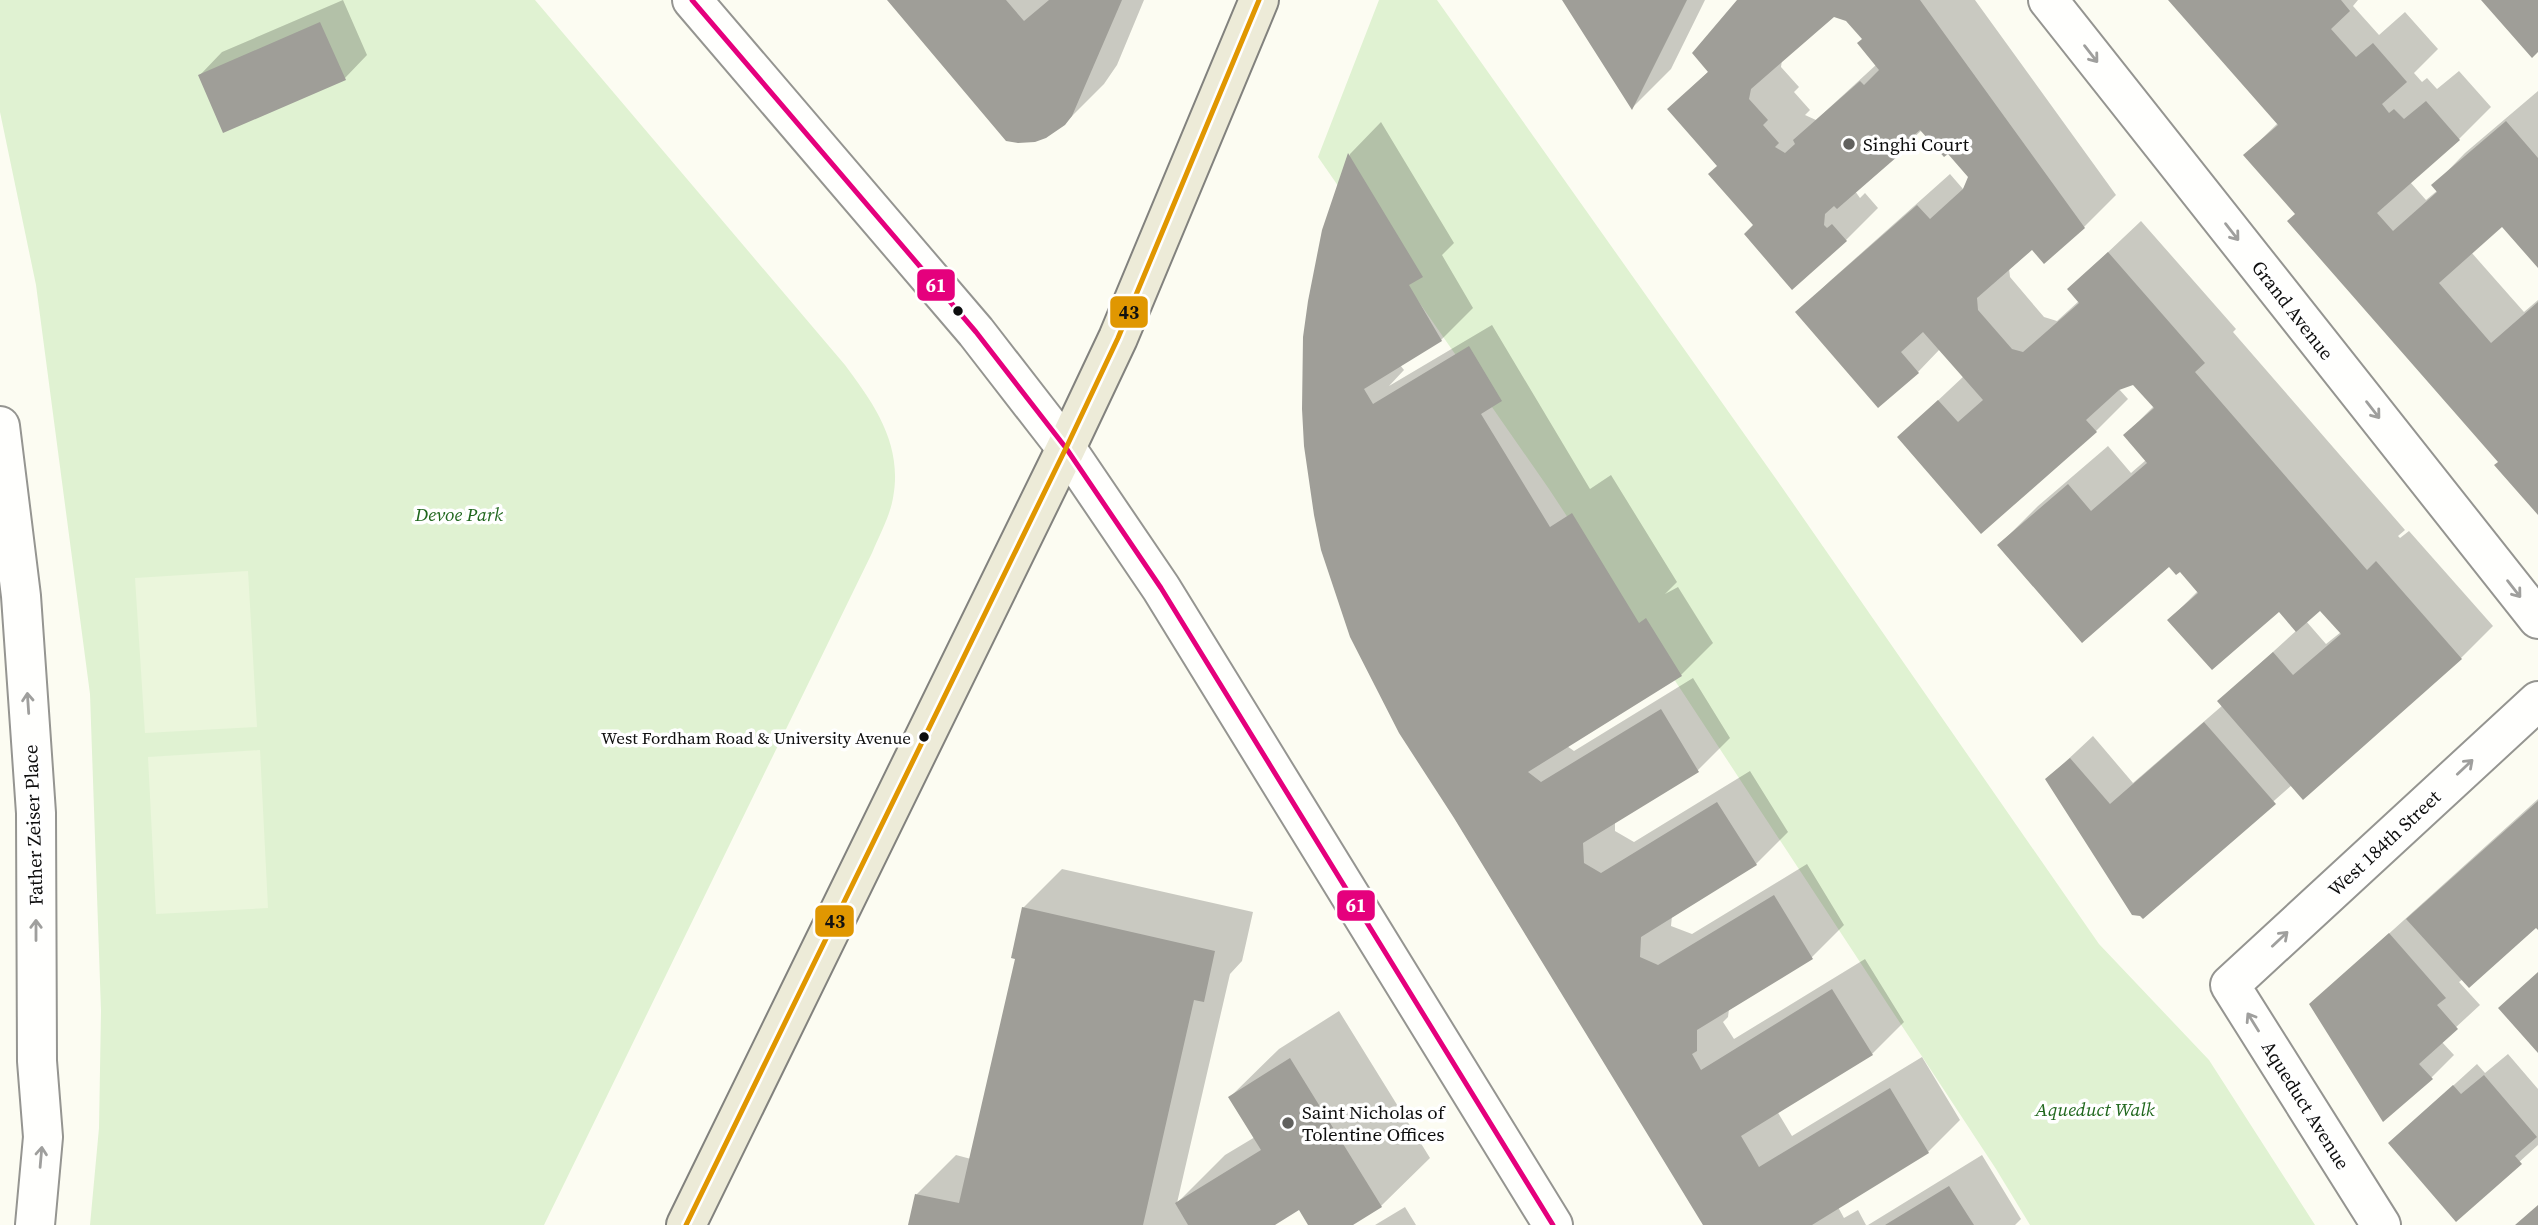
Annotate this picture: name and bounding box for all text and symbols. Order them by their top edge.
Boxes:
one-way arrow [2083,44,2098,62]
place label: Singhi Court [1863,131,1970,157]
marker: Singhi Court [1841,136,1857,152]
one-way arrow [2224,222,2239,241]
street label: Grand Avenue [2246,255,2340,365]
line badge: 61 [916,268,956,302]
text: 61 [926,272,946,298]
line badge: 43 [1109,295,1149,329]
text: 43 [1119,299,1139,325]
unlabelled marker [951,304,965,318]
one-way arrow [2365,401,2380,419]
park label: Devoe Park [414,501,503,527]
one-way arrow [2506,579,2522,597]
one-way arrow [22,691,35,714]
place label: West Fordham Road & University Avenue [601,726,911,750]
marker: West Fordham Road & University Avenue [917,730,931,744]
street label: Father Zeiser Place [17,744,49,906]
one-way arrow [2456,759,2473,776]
street label: West 184th Street [2322,783,2447,902]
line badge: 61 [1336,889,1376,922]
text: 61 [1346,892,1366,918]
line badge: 43 [814,904,855,938]
text: 43 [825,908,845,934]
one-way arrow [29,919,43,942]
one-way arrow [2271,930,2288,947]
one-way arrow [2246,1013,2260,1033]
street label: Aqueduct Avenue [2256,1036,2356,1174]
park label: Aqueduct Walk [2034,1096,2155,1122]
place label: Saint Nicholas of Tolentine Offices [1302,1099,1447,1147]
marker: Saint Nicholas of Tolentine Offices [1280,1115,1296,1131]
one-way arrow [35,1146,48,1169]

